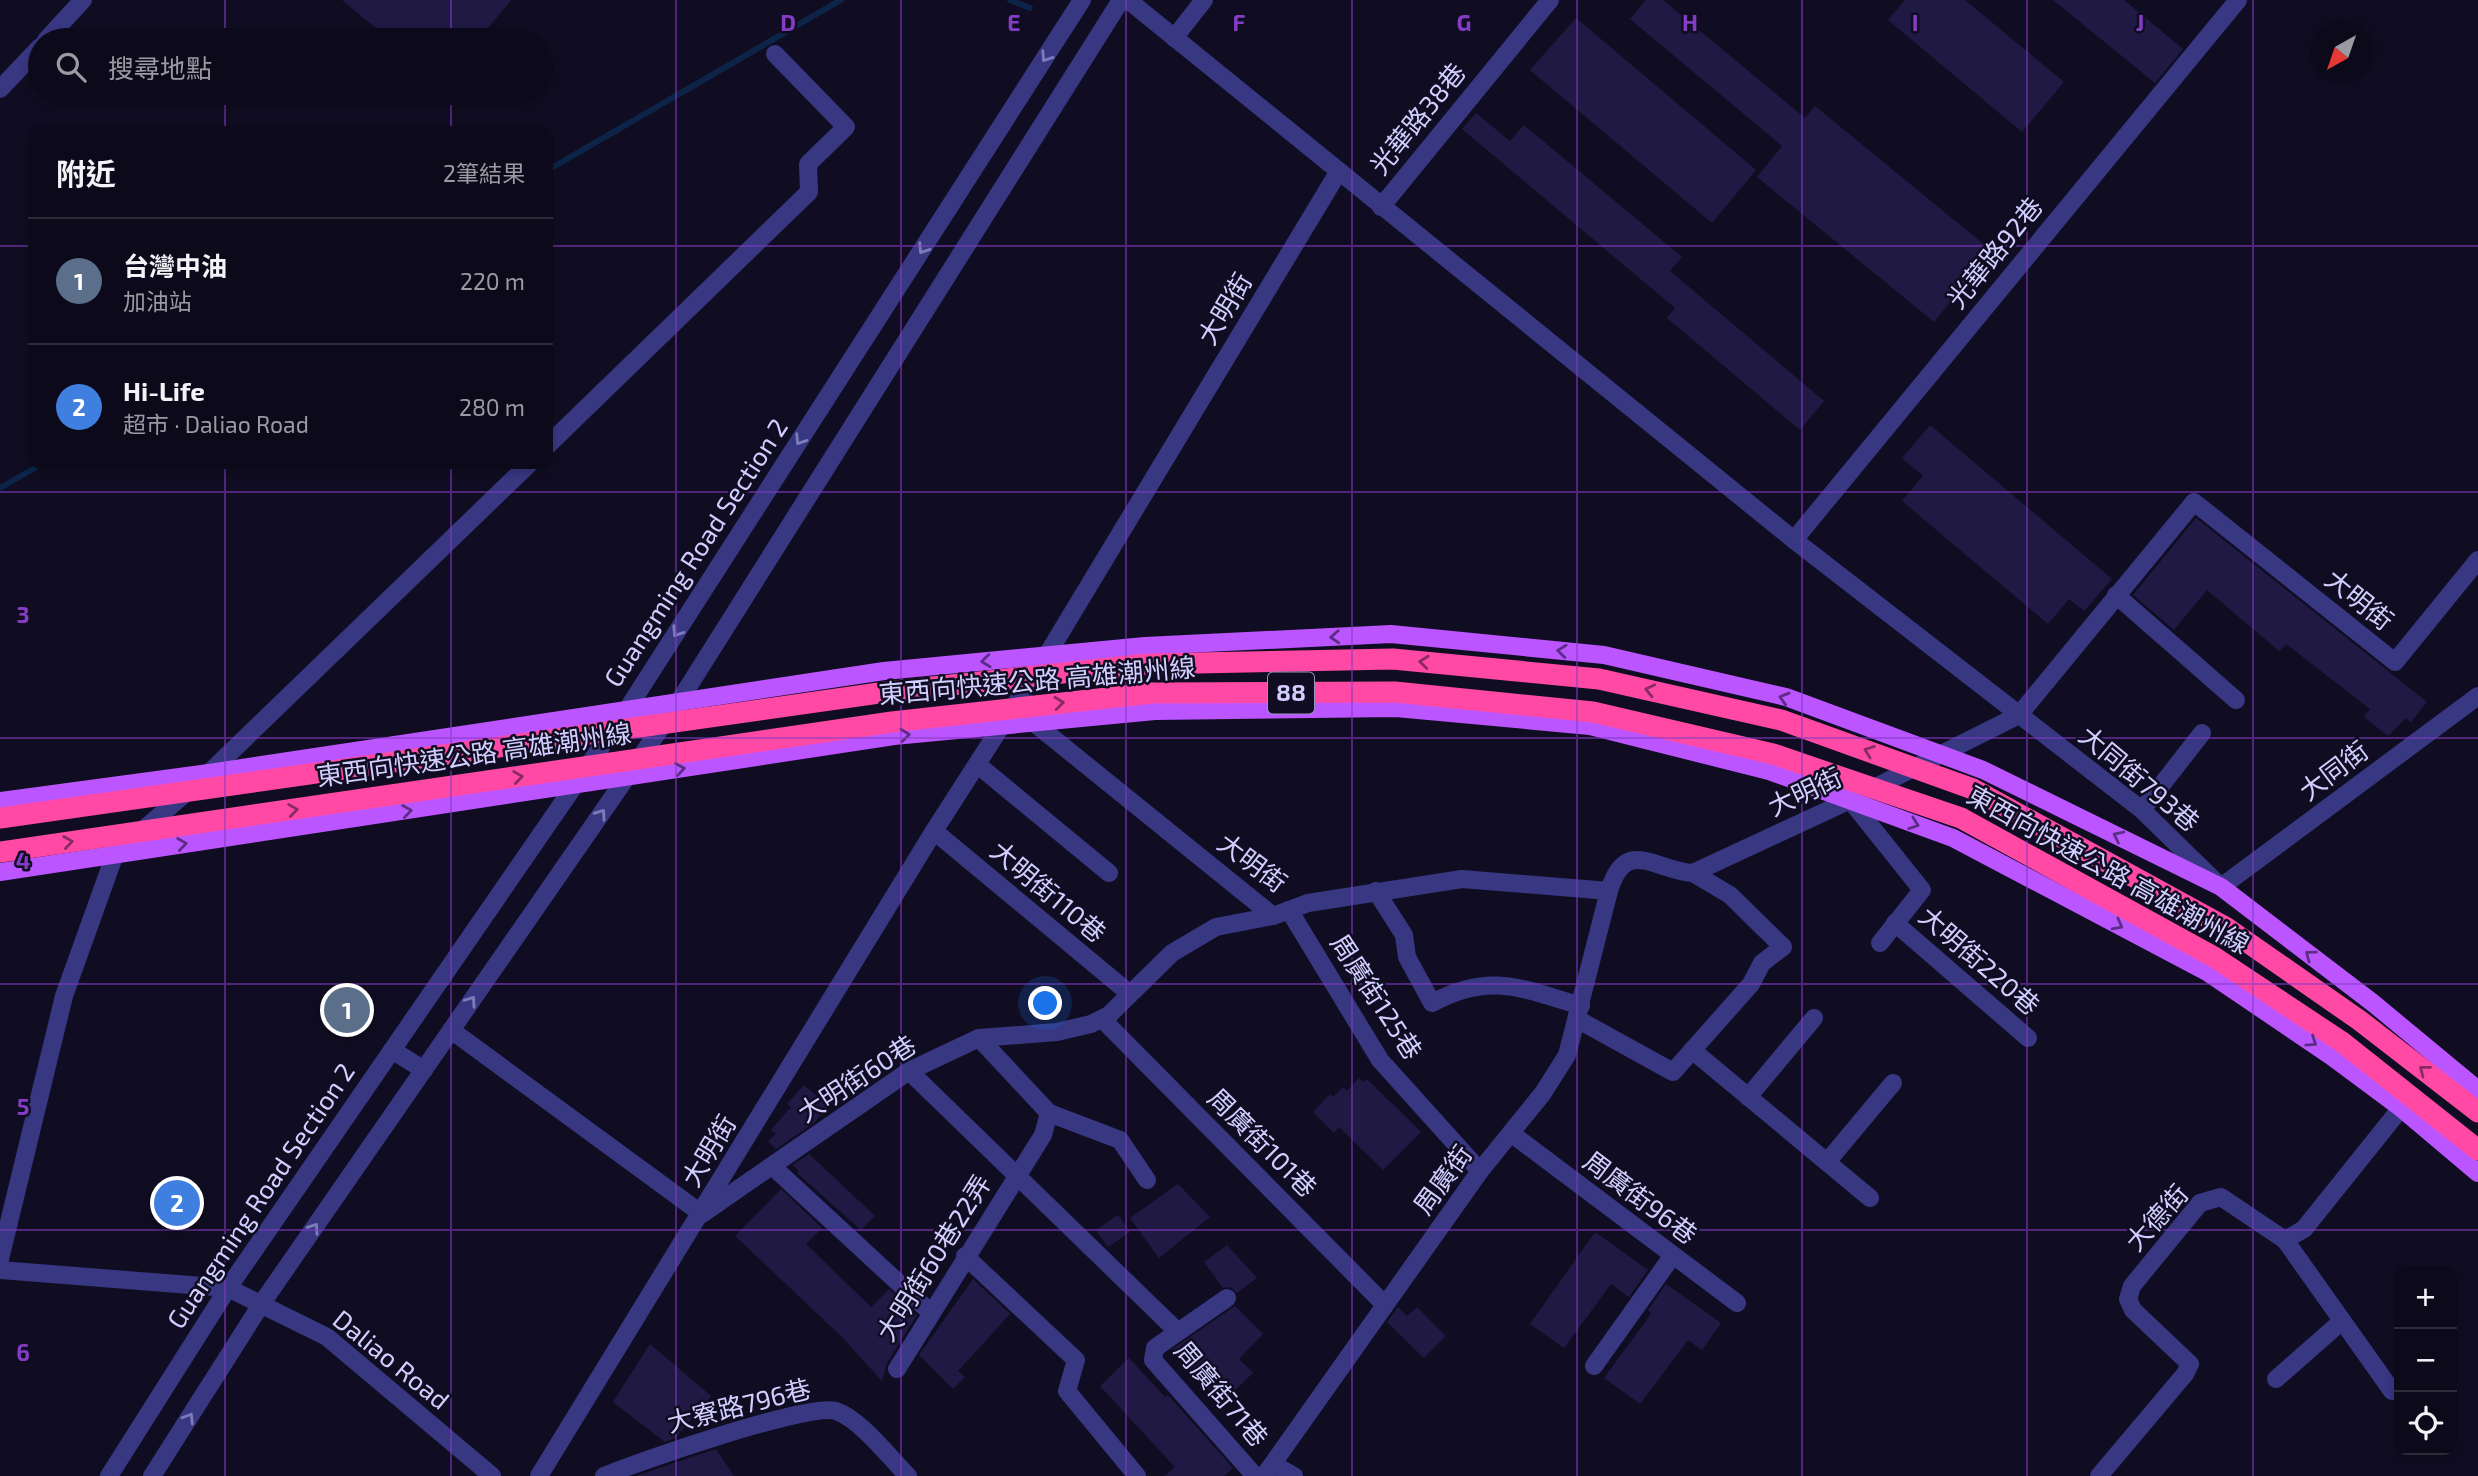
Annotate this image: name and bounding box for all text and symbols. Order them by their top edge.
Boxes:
text: D [780,8,796,36]
text: E [1007,8,1021,36]
text: F [1233,8,1246,36]
text: G [1457,8,1471,36]
text: H [1682,8,1698,36]
text: I [1912,8,1918,36]
text: J [2136,8,2144,36]
north arrow [2310,21,2373,84]
search box [28,28,553,105]
icon: search [52,48,90,86]
one-way arrow [1041,50,1054,63]
text: 搜尋地點 [108,52,212,83]
street label: 光華路38巷 [1363,56,1471,180]
text: 附近 [56,155,116,191]
text: 2筆結果 [443,159,525,187]
street label: 光華路92巷 [1940,190,2048,314]
one-way arrow [918,241,931,254]
text: 台灣中油 [123,250,227,281]
text: 1 [74,267,84,295]
text: 220 m [460,267,525,295]
street label: 大明街 [1190,267,1257,350]
text: 加油站 [123,287,192,315]
text: Hi-Life [123,375,205,406]
text: 2 [72,393,86,421]
text: 280 m [459,393,525,421]
text: 超市 · Daliao Road [123,410,309,438]
street label: Guangming Road Section 2 [596,412,793,692]
one-way arrow [795,433,808,446]
street label: 大明街 [2320,562,2400,635]
text: 3 [16,600,30,628]
one-way arrow [673,624,685,637]
one-way arrow [1330,629,1341,644]
one-way arrow [1556,644,1567,659]
street label: 東西向快速公路 高雄潮州線 [877,650,1197,709]
one-way arrow [981,653,992,668]
one-way arrow [1419,655,1430,670]
road number: 88 [1268,672,1314,714]
one-way arrow [1644,684,1656,699]
one-way arrow [1779,691,1791,706]
one-way arrow [1053,696,1065,711]
street label: 東西向快速公路 高雄潮州線 [314,716,633,791]
street label: 大同街793巷 [2074,719,2206,837]
one-way arrow [900,728,911,743]
street label: 大同街 [2293,734,2374,806]
one-way arrow [1863,745,1875,759]
street label: 大明街 [1762,760,1846,821]
one-way arrow [674,762,686,777]
one-way arrow [512,769,524,784]
street label: 東西向快速公路 高雄潮州線 [1962,778,2255,959]
one-way arrow [287,802,299,817]
one-way arrow [401,804,413,819]
one-way arrow [593,809,605,822]
one-way arrow [1908,815,1920,829]
street label: 大明街 [1212,826,1293,898]
one-way arrow [2113,831,2125,845]
street label: 大明街110巷 [985,834,1113,948]
one-way arrow [62,835,73,850]
one-way arrow [176,837,188,852]
text: 4 [16,846,30,874]
street label: 大明街220巷 [1914,899,2046,1020]
one-way arrow [2110,917,2123,930]
street label: 周廣街125巷 [1325,928,1429,1065]
one-way arrow [2306,951,2318,963]
pin: 1 [324,984,370,1036]
your location [1028,986,1062,1020]
one-way arrow [463,996,475,1009]
street label: 大明街60巷 [791,1028,921,1127]
one-way arrow [2304,1034,2317,1047]
street label: Guangming Road Section 2 [160,1057,362,1335]
one-way arrow [2420,1066,2432,1079]
street label: 周廣街101巷 [1202,1081,1324,1203]
text: 5 [17,1092,29,1120]
street label: 大明街 [674,1109,741,1192]
street label: 周廣街 [1406,1138,1477,1220]
street label: 周廣街96巷 [1578,1144,1704,1249]
street label: 大明街60巷22弄 [869,1169,996,1346]
pin: 2 [154,1177,200,1229]
street label: 大德街 [2118,1178,2194,1256]
one-way arrow [306,1223,318,1236]
map controls [2394,1266,2457,1455]
button: + [2394,1266,2457,1329]
street label: Daliao Road [328,1303,456,1415]
button: − [2394,1329,2457,1392]
street label: 周廣街71巷 [1169,1334,1275,1452]
text: 6 [16,1338,30,1366]
street label: 大寮路796巷 [664,1372,814,1437]
button: locate [2394,1392,2457,1455]
one-way arrow [180,1413,193,1426]

